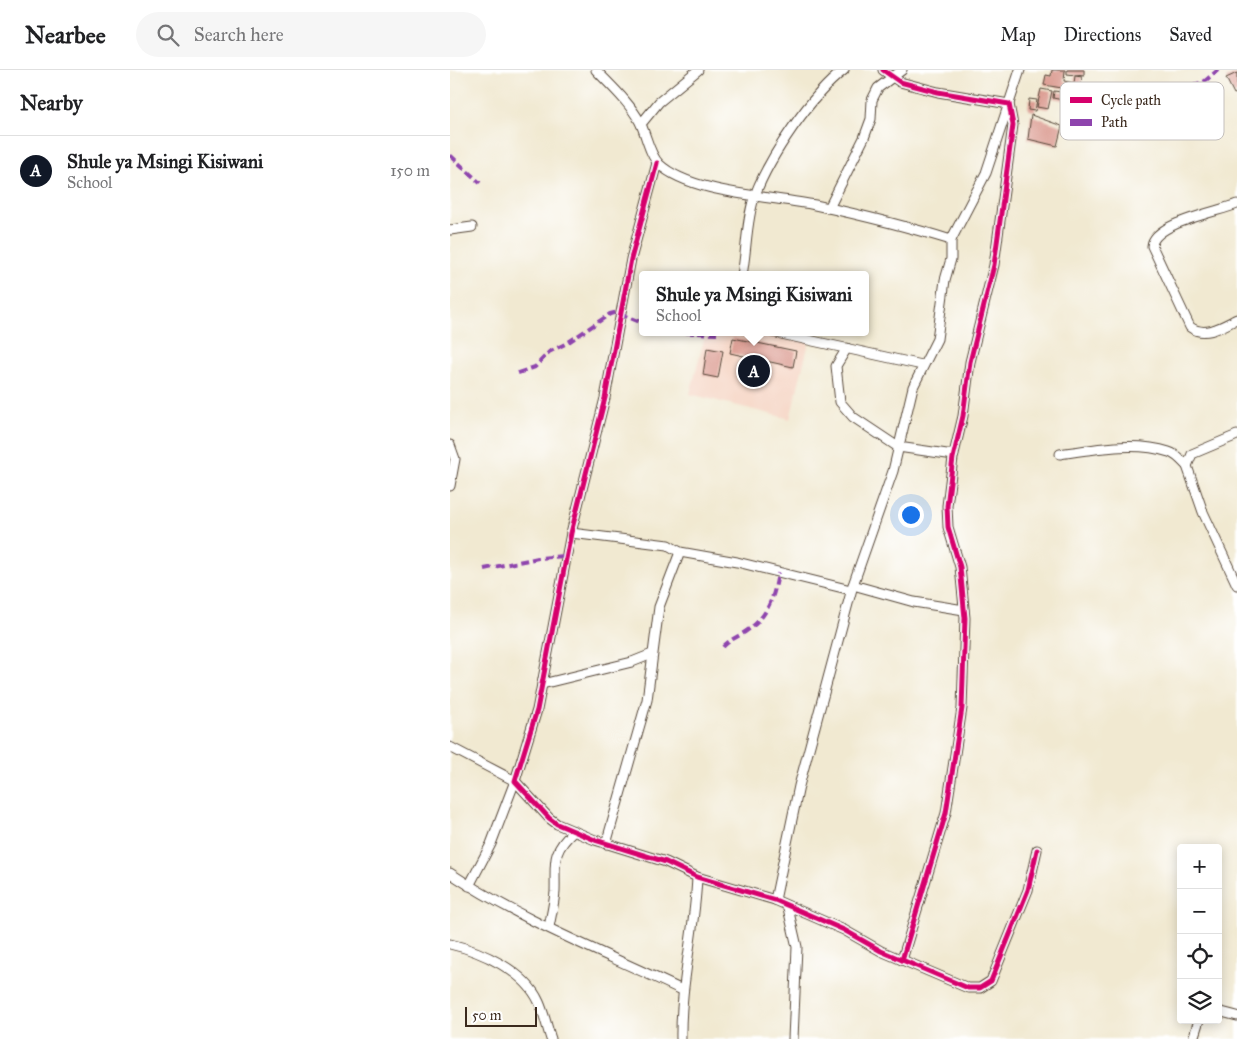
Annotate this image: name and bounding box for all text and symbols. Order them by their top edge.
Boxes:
search box [136,12,486,57]
text: Nearbee [25,20,106,50]
icon: search [154,21,182,49]
text: Search here [194,23,284,46]
text: Map [1000,24,1036,46]
text: Directions [1064,24,1141,46]
text: Saved [1169,24,1212,46]
legend [1060,82,1224,140]
text: Nearby [20,90,83,116]
text: Cycle path [1101,92,1161,109]
text: Path [1101,114,1128,131]
text: Shule ya Msingi Kisiwani [67,150,263,173]
text: A [31,161,41,180]
text: 150 m [390,161,430,180]
text: School [67,173,112,192]
popup [639,271,869,336]
text: Shule ya Msingi Kisiwani [656,283,852,306]
text: School [656,306,701,325]
pin: A [738,352,770,390]
your location [898,502,924,528]
map controls [1177,844,1222,1024]
button: + [1177,844,1222,889]
button: − [1177,889,1222,934]
button: locate [1177,934,1222,979]
button: layers [1177,979,1222,1024]
scale bar [465,1004,538,1027]
text: 50 m [472,1007,501,1024]

